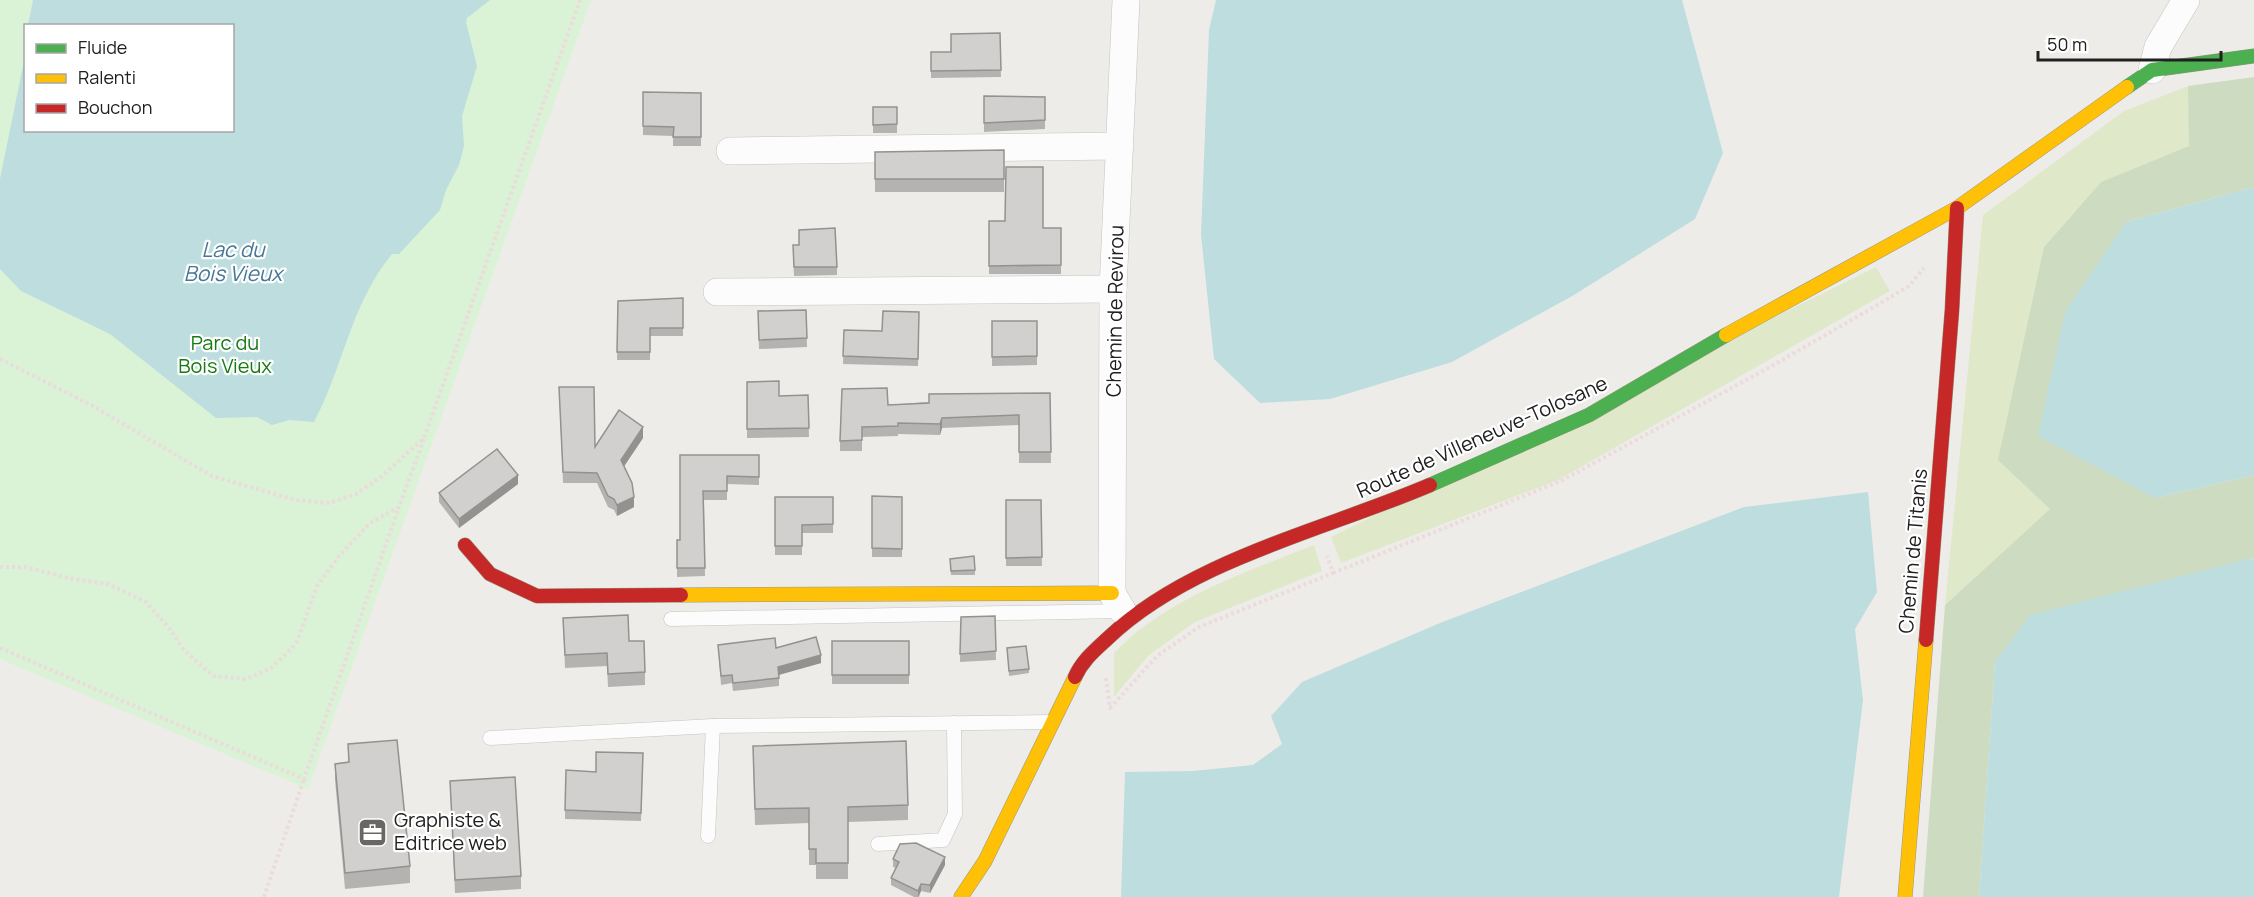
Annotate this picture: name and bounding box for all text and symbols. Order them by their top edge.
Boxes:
legend [24,24,234,132]
scale bar [2038,24,2221,62]
text: 50 m [2047,32,2087,56]
text: Fluide [78,35,127,59]
text: Ralenti [78,65,136,89]
text: Bouchon [78,95,152,119]
street label: Chemin de Revirou [1100,225,1129,397]
water label: Lac du Bois Vieux [184,235,285,287]
park label: Parc du Bois Vieux [178,329,272,379]
street label: Route de Villeneuve-Tolosane [1352,369,1611,504]
street label: Chemin de Titanis [1892,467,1933,635]
place label: Graphiste & Editrice web [394,806,507,856]
office icon: Graphiste & Editrice web [357,816,389,848]

